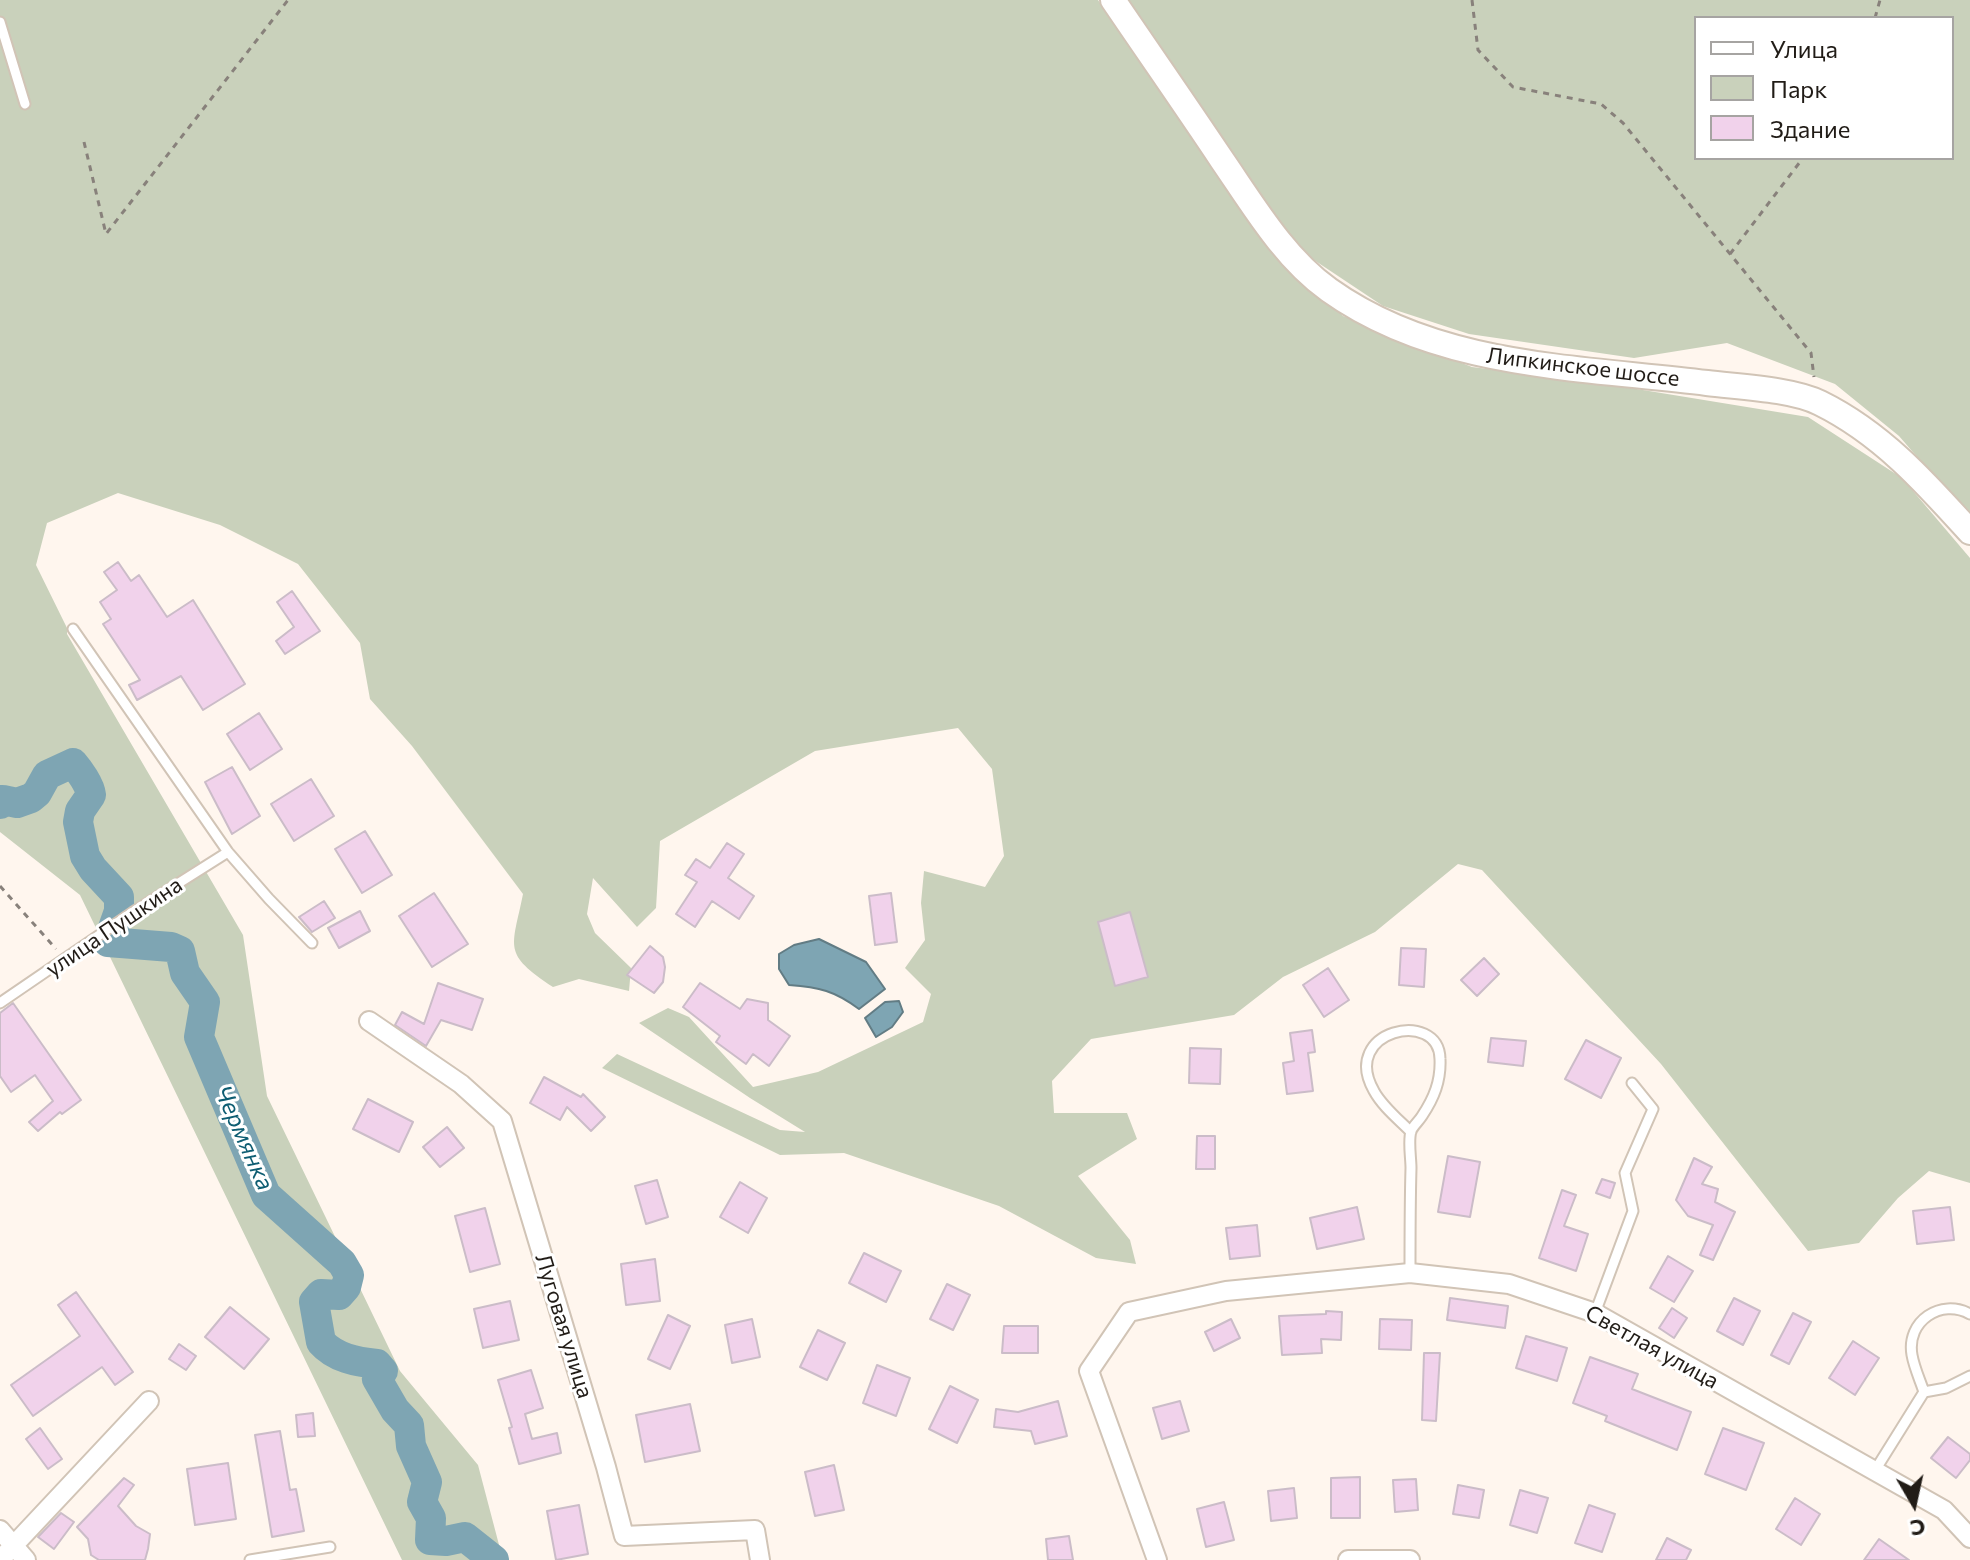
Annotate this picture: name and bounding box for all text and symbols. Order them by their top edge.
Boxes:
legend [1694,16,1954,160]
text: Улица [1770,34,1838,63]
text: Парк [1770,74,1827,103]
text: Здание [1770,114,1850,143]
street label: Липкинское шоссе [1485,342,1681,392]
street label: улица Пушкина [41,872,187,982]
water label: Чермянка [208,1081,280,1195]
street label: Луговая улица [530,1251,598,1401]
street label: Светлая улица [1581,1300,1723,1394]
north arrow [1874,1464,1954,1544]
text: С [1908,1514,1927,1543]

